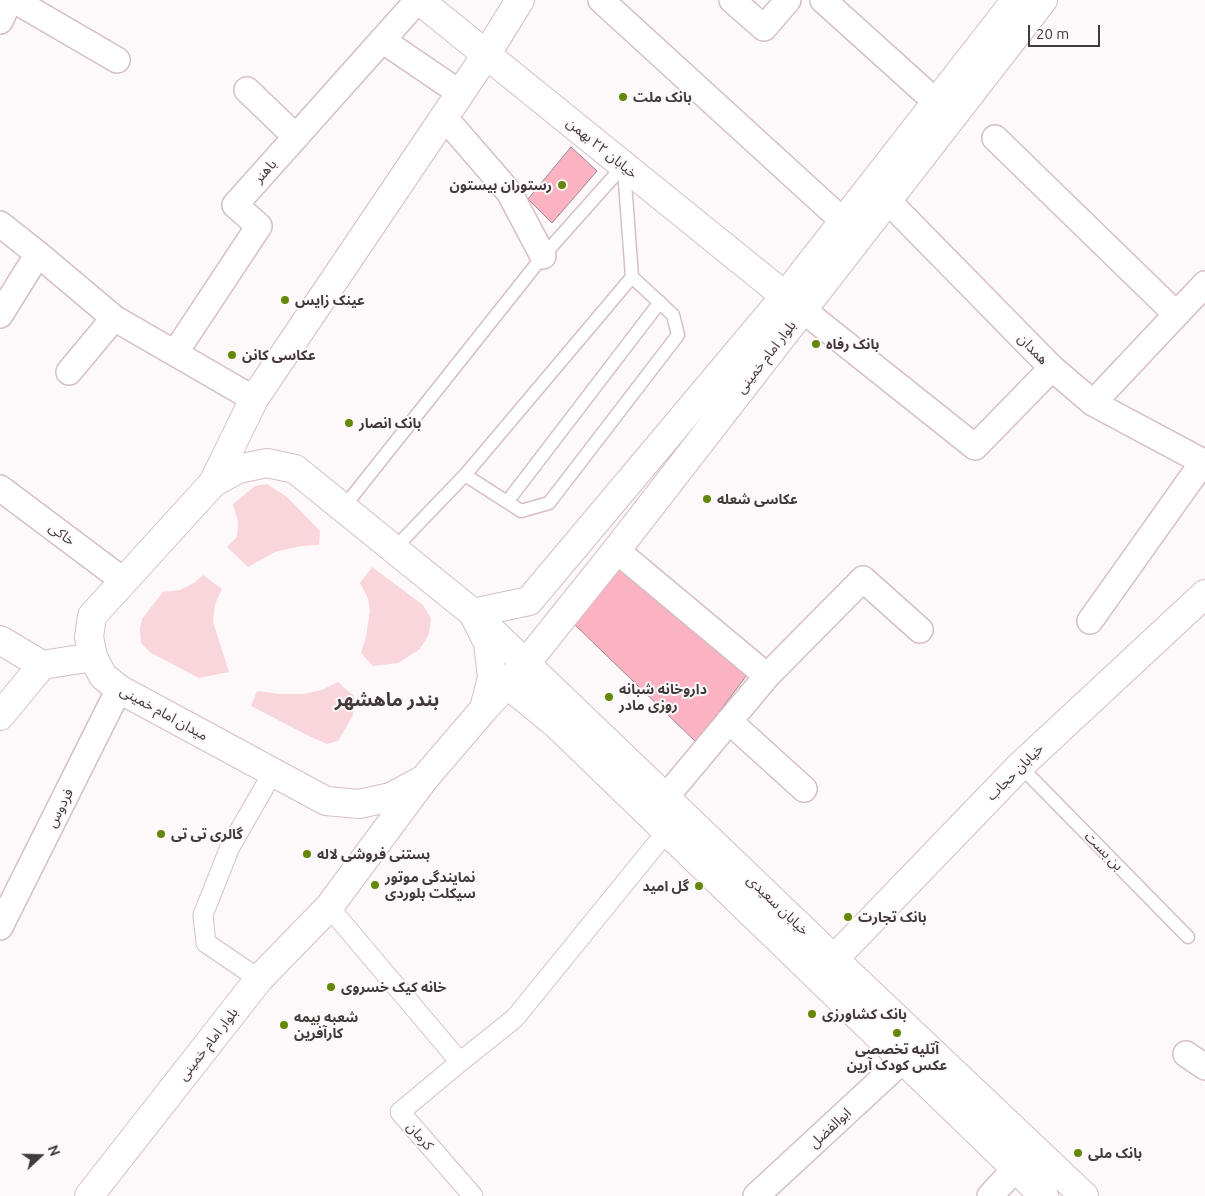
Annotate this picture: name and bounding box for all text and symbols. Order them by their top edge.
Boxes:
scale bar [1030,15,1102,47]
text: 20 m [1036,25,1069,42]
place label: بانک ملت [633,89,692,105]
marker: بانک ملت [617,91,629,103]
street label: خیابان ۲۲ بهمن [563,114,641,182]
street label: باهنر [250,156,280,186]
place label: رستوران بیستون [450,177,552,193]
marker: رستوران بیستون [556,179,568,191]
place label: عینک زایس [295,292,365,308]
marker: عینک زایس [279,294,291,306]
street label: بلوار امام خمینی [732,317,800,397]
street label: همدان [1014,330,1052,368]
place label: بانک رفاه [826,336,879,352]
marker: بانک رفاه [810,338,822,350]
place label: عکاسی کانن [242,347,316,363]
marker: عکاسی کانن [226,349,238,361]
place label: بانک انصار [359,415,421,431]
marker: بانک انصار [343,417,355,429]
place label: عکاسی شعله [717,491,798,507]
marker: عکاسی شعله [701,493,713,505]
street label: خاکی [46,519,78,549]
place label: داروخانه شبانه روزی مادر [619,681,707,714]
street label: میدان امام خمینی [117,682,211,744]
district label: بندر ماهشهر [335,689,439,711]
marker: داروخانه شبانه روزی مادر [603,691,615,703]
street label: خیابان حجاب [983,740,1047,804]
street label: فردوس [43,786,77,830]
place label: گالری تی تی [171,826,243,842]
marker: گالری تی تی [155,828,167,840]
street label: بن بست [1081,828,1127,874]
place label: بستنی فروشی لاله [317,846,430,862]
marker: بستنی فروشی لاله [301,848,313,860]
place label: نمایندگی موتور سیکلت بلوردی [385,869,476,902]
street label: خیابان سعیدی [743,871,813,939]
place label: گل امید [643,878,689,894]
marker: نمایندگی موتور سیکلت بلوردی [369,879,381,891]
marker: گل امید [693,880,705,892]
place label: بانک تجارت [858,909,927,925]
marker: بانک تجارت [842,911,854,923]
place label: خانه کیک خسروی [341,979,446,995]
marker: خانه کیک خسروی [325,981,337,993]
street label: بلوار امام خمینی [174,1004,242,1084]
place label: بانک کشاورزی [822,1006,907,1022]
marker: بانک کشاورزی [806,1008,818,1020]
place label: شعبه بیمه کارآفرین [294,1009,358,1042]
marker: شعبه بیمه کارآفرین [278,1019,290,1031]
marker: آتلیه تخصصی عکس کودک آرین [891,1027,903,1039]
place label: آتلیه تخصصی عکس کودک آرین [847,1041,947,1074]
street label: ابوالفضل [806,1104,854,1152]
street label: کرمان [403,1119,437,1153]
north arrow [15,1131,65,1181]
text: N [45,1143,63,1158]
place label: بانک ملی [1088,1145,1142,1161]
marker: بانک ملی [1072,1147,1084,1159]

